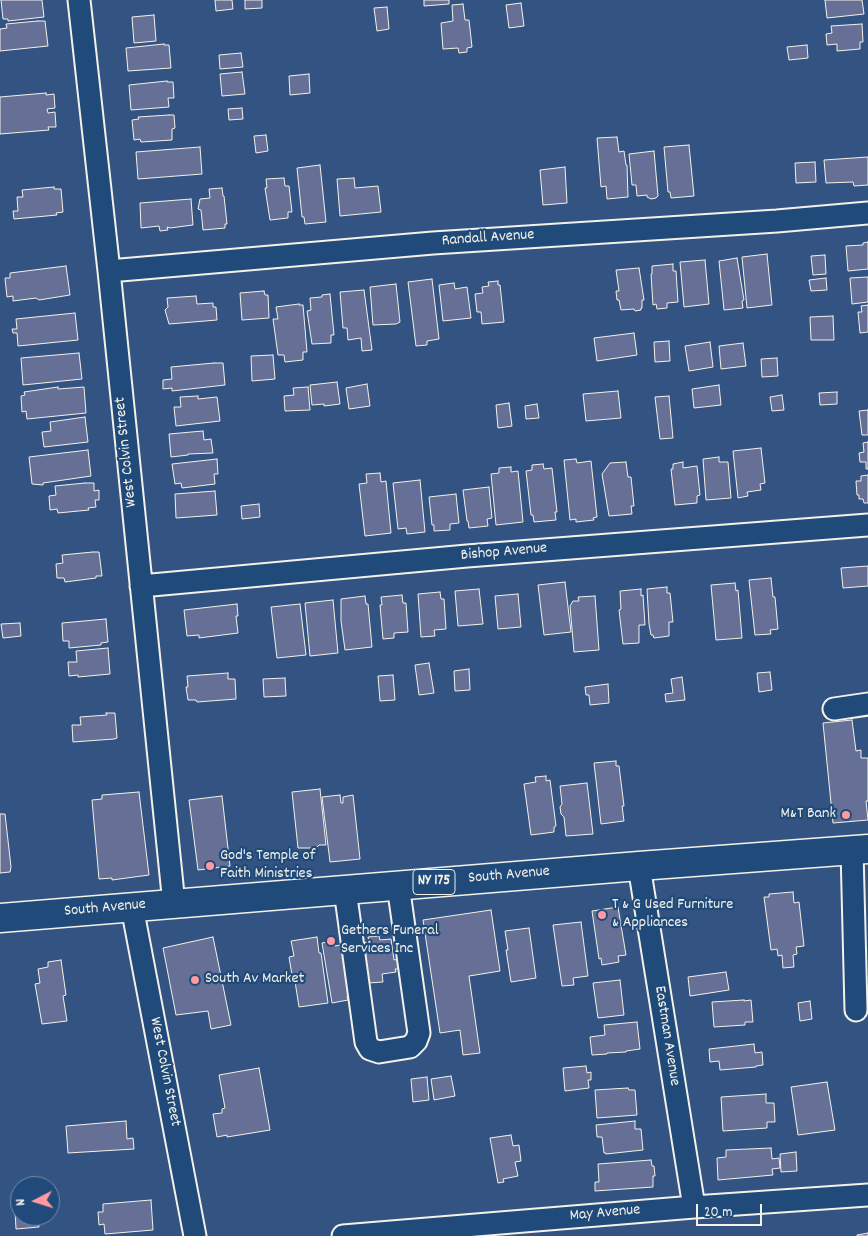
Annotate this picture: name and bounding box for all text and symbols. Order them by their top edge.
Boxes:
street label: Randall Avenue [441,226,535,252]
street label: West Colvin Street [112,396,142,508]
street label: Bishop Avenue [460,540,548,566]
place label: M&T Bank [780,805,836,825]
marker: M&T Bank [840,809,852,821]
place label: God's Temple of Faith Ministries [220,847,315,885]
marker: God's Temple of Faith Ministries [204,860,216,872]
street label: South Avenue [467,863,551,889]
road number: NY 175 [413,870,455,894]
street label: South Avenue [63,896,147,922]
place label: T & G Used Furniture & Appliances [612,896,733,934]
marker: T & G Used Furniture & Appliances [596,909,608,921]
place label: Gethers Funeral Services Inc [341,922,438,960]
marker: Gethers Funeral Services Inc [325,935,337,947]
place label: South Av Market [205,970,304,990]
marker: South Av Market [189,974,201,986]
street label: Eastman Avenue [649,985,683,1087]
street label: West Colvin Street [144,1016,184,1128]
north arrow [10,1176,60,1226]
scale bar [698,1194,764,1226]
text: N [11,1198,31,1207]
street label: May Avenue [569,1201,641,1227]
text: 20 m [704,1202,732,1224]

